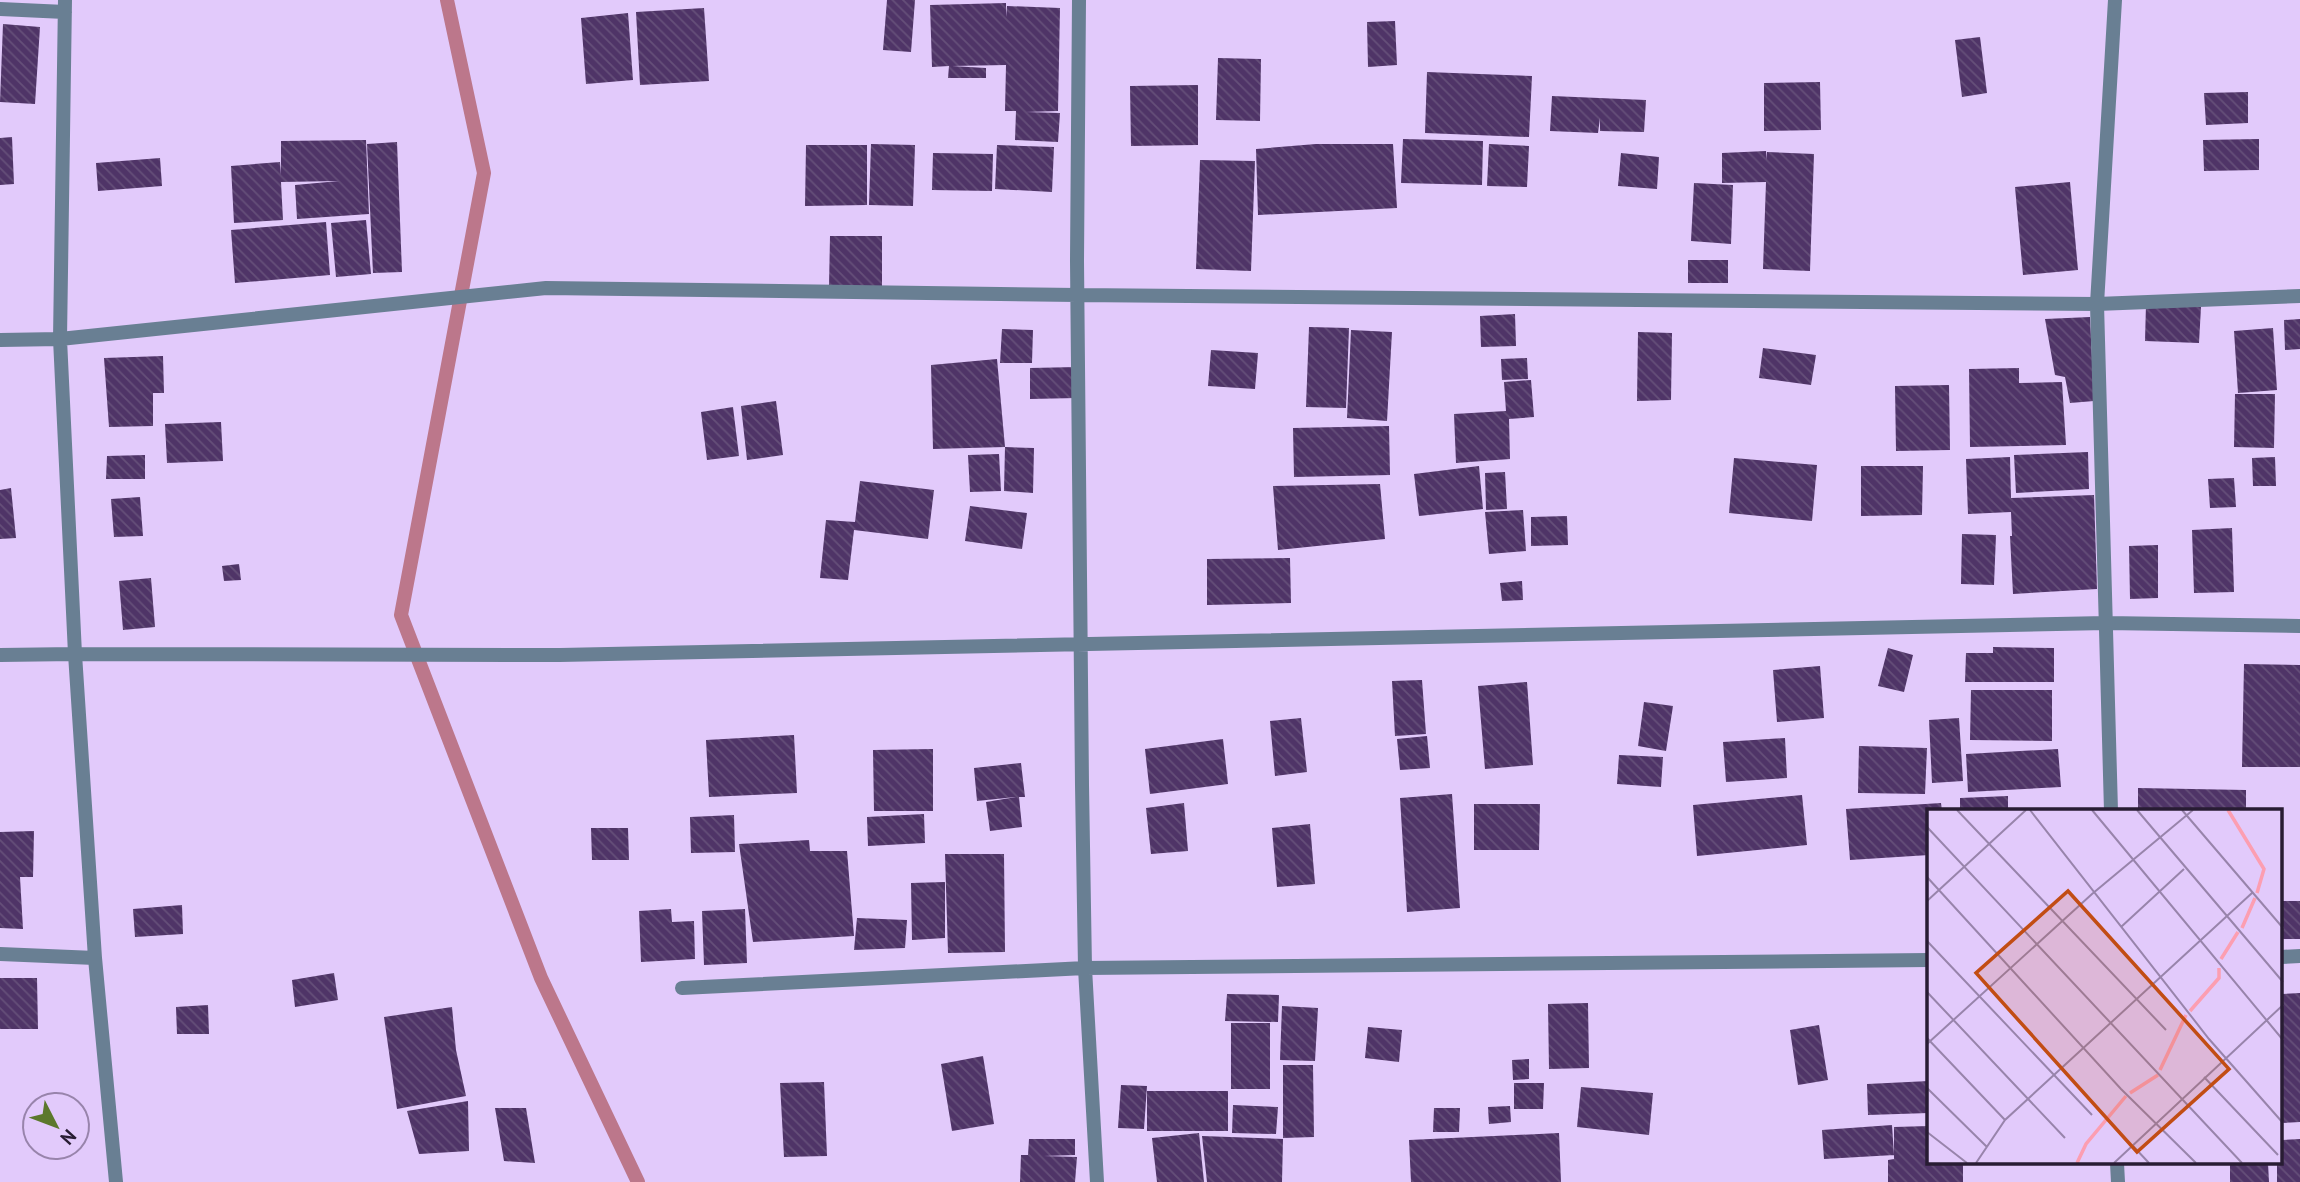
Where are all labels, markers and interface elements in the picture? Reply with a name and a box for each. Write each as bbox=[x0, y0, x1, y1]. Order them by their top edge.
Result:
inset map bbox=[1927, 809, 2282, 1164]
north arrow bbox=[21, 1091, 91, 1161]
text: N bbox=[56, 1125, 82, 1150]

